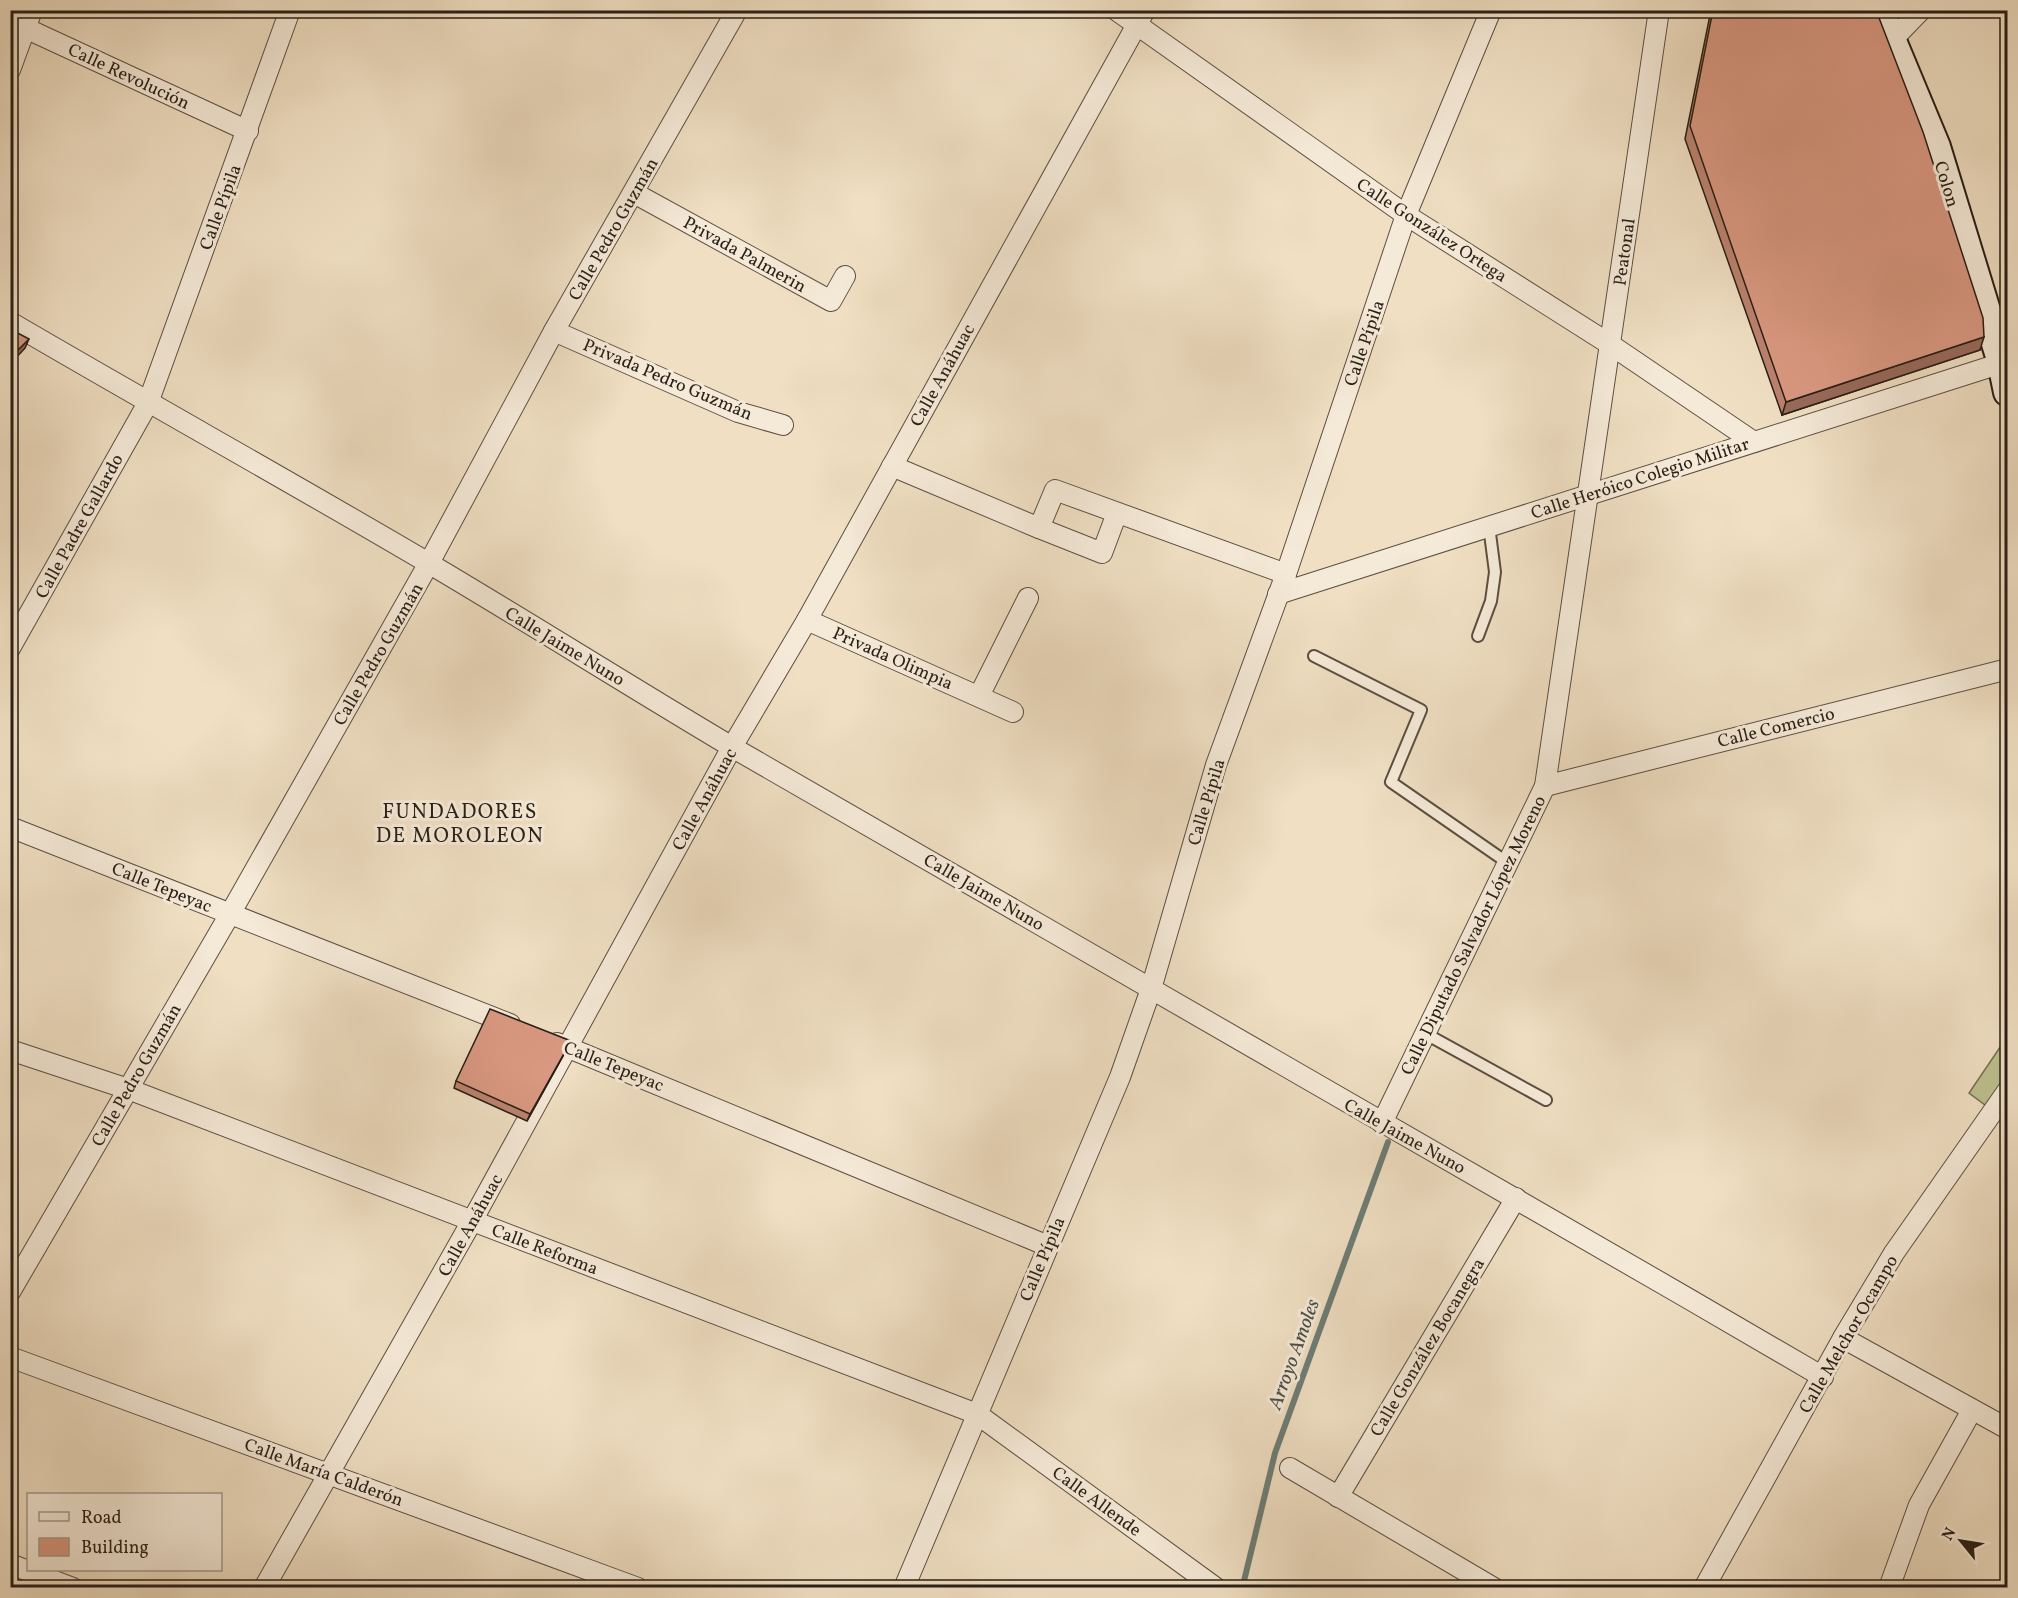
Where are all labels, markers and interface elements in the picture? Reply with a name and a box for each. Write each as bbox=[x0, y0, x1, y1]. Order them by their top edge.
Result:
street label: Calle Revolución bbox=[63, 38, 194, 117]
street label: Calle Pedro Guzmán bbox=[563, 154, 666, 306]
street label: Colon bbox=[1927, 158, 1964, 211]
street label: Calle Pípila bbox=[194, 161, 248, 254]
street label: Calle González Ortega bbox=[1351, 173, 1511, 289]
street label: Privada Palmerin bbox=[678, 211, 811, 300]
street label: Peatonal bbox=[1608, 217, 1643, 288]
street label: Calle Pípila bbox=[1339, 297, 1392, 390]
street label: Calle Anáhuac bbox=[905, 320, 982, 432]
street label: Privada Pedro Guzmán bbox=[579, 333, 756, 428]
street label: Calle Heróico Colegio Militar bbox=[1528, 432, 1753, 527]
street label: Calle Padre Gallardo bbox=[30, 450, 131, 604]
street label: Calle Pedro Guzmán bbox=[328, 579, 431, 731]
street label: Calle Jaime Nuno bbox=[500, 602, 629, 693]
street label: Privada Olimpia bbox=[828, 622, 957, 697]
street label: Calle Comercio bbox=[1715, 702, 1838, 755]
street label: Calle Anáhuac bbox=[667, 744, 744, 856]
street label: Calle Pípila bbox=[1182, 756, 1232, 849]
street label: Calle Diputado Salvador López Moreno bbox=[1396, 792, 1553, 1080]
district label: FUNDADORES DE MOROLEON bbox=[376, 798, 544, 851]
street label: Calle Jaime Nuno bbox=[918, 849, 1048, 938]
street label: Calle Tepeyac bbox=[107, 857, 215, 920]
street label: Calle Pedro Guzmán bbox=[86, 1000, 189, 1152]
street label: Calle Tepeyac bbox=[559, 1036, 667, 1099]
street label: Calle Jaime Nuno bbox=[1339, 1093, 1470, 1181]
street label: Calle Anáhuac bbox=[433, 1170, 510, 1282]
street label: Calle Pípila bbox=[1014, 1213, 1072, 1306]
street label: Calle Reforma bbox=[488, 1219, 601, 1282]
street label: Calle Melchor Ocampo bbox=[1794, 1251, 1905, 1418]
street label: Calle González Bocanegra bbox=[1365, 1254, 1492, 1442]
water label: Arroyo Amoles bbox=[1262, 1295, 1328, 1415]
street label: Calle María Calderón bbox=[241, 1433, 407, 1514]
street label: Calle Allende bbox=[1046, 1461, 1146, 1543]
legend bbox=[27, 1493, 222, 1571]
text: Road bbox=[81, 1506, 122, 1531]
north arrow bbox=[1931, 1511, 1991, 1571]
text: N bbox=[1937, 1524, 1962, 1545]
text: Building bbox=[81, 1536, 149, 1561]

